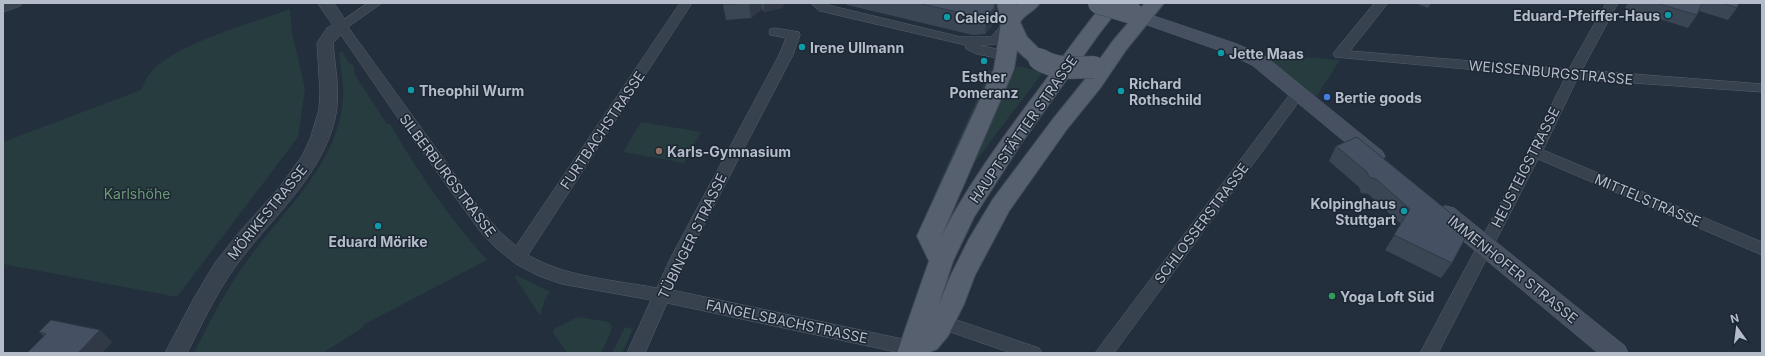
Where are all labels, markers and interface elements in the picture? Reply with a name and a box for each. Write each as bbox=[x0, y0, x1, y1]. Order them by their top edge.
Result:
place label: Eduard-Pfeiffer-Haus bbox=[1513, 7, 1660, 24]
place label: Caleido bbox=[955, 9, 1007, 26]
marker: Eduard-Pfeiffer-Haus bbox=[1663, 10, 1673, 20]
marker: Caleido bbox=[942, 12, 952, 22]
place label: Irene Ullmann bbox=[810, 39, 904, 56]
marker: Irene Ullmann bbox=[797, 42, 807, 52]
place label: Jette Maas bbox=[1229, 45, 1304, 62]
marker: Jette Maas bbox=[1216, 48, 1226, 58]
street label: HAUPTSTÄTTER STRASSE bbox=[966, 52, 1080, 206]
marker: Esther Pomeranz bbox=[979, 56, 989, 66]
street label: WEISSENBURGSTRASSE bbox=[1468, 56, 1634, 88]
street label: FURTBACHSTRASSE bbox=[556, 68, 648, 192]
place label: Esther Pomeranz bbox=[949, 68, 1019, 101]
place label: Richard Rothschild bbox=[1129, 75, 1202, 108]
place label: Theophil Wurm bbox=[419, 82, 524, 99]
marker: Theophil Wurm bbox=[406, 85, 416, 95]
marker: Richard Rothschild bbox=[1116, 86, 1126, 96]
place label: Bertie goods bbox=[1335, 89, 1422, 106]
marker: Bertie goods bbox=[1322, 92, 1332, 102]
street label: HEUSTEIGSTRASSE bbox=[1487, 104, 1563, 230]
street label: SILBERBURGSTRASSE bbox=[396, 110, 500, 240]
place label: Karls-Gymnasium bbox=[667, 143, 791, 160]
marker: Karls-Gymnasium bbox=[654, 146, 664, 156]
street label: SCHLOSSERSTRASSE bbox=[1150, 159, 1252, 287]
street label: MÖRIKESTRASSE bbox=[224, 161, 310, 263]
street label: TÜBINGER STRASSE bbox=[654, 170, 730, 302]
street label: MITTELSTRASSE bbox=[1592, 170, 1704, 230]
park label: Karlshöhe bbox=[104, 185, 170, 202]
place label: Kolpinghaus Stuttgart bbox=[1311, 195, 1396, 228]
marker: Kolpinghaus Stuttgart bbox=[1399, 206, 1409, 216]
street label: IMMENHOFER STRASSE bbox=[1445, 211, 1581, 327]
marker: Eduard Mörike bbox=[373, 221, 383, 231]
place label: Eduard Mörike bbox=[328, 233, 428, 250]
place label: Yoga Loft Süd bbox=[1340, 288, 1434, 305]
marker: Yoga Loft Süd bbox=[1327, 291, 1337, 301]
street label: FANGELSBACHSTRASSE bbox=[705, 296, 869, 346]
north arrow bbox=[1717, 308, 1757, 348]
text: N bbox=[1729, 310, 1740, 326]

